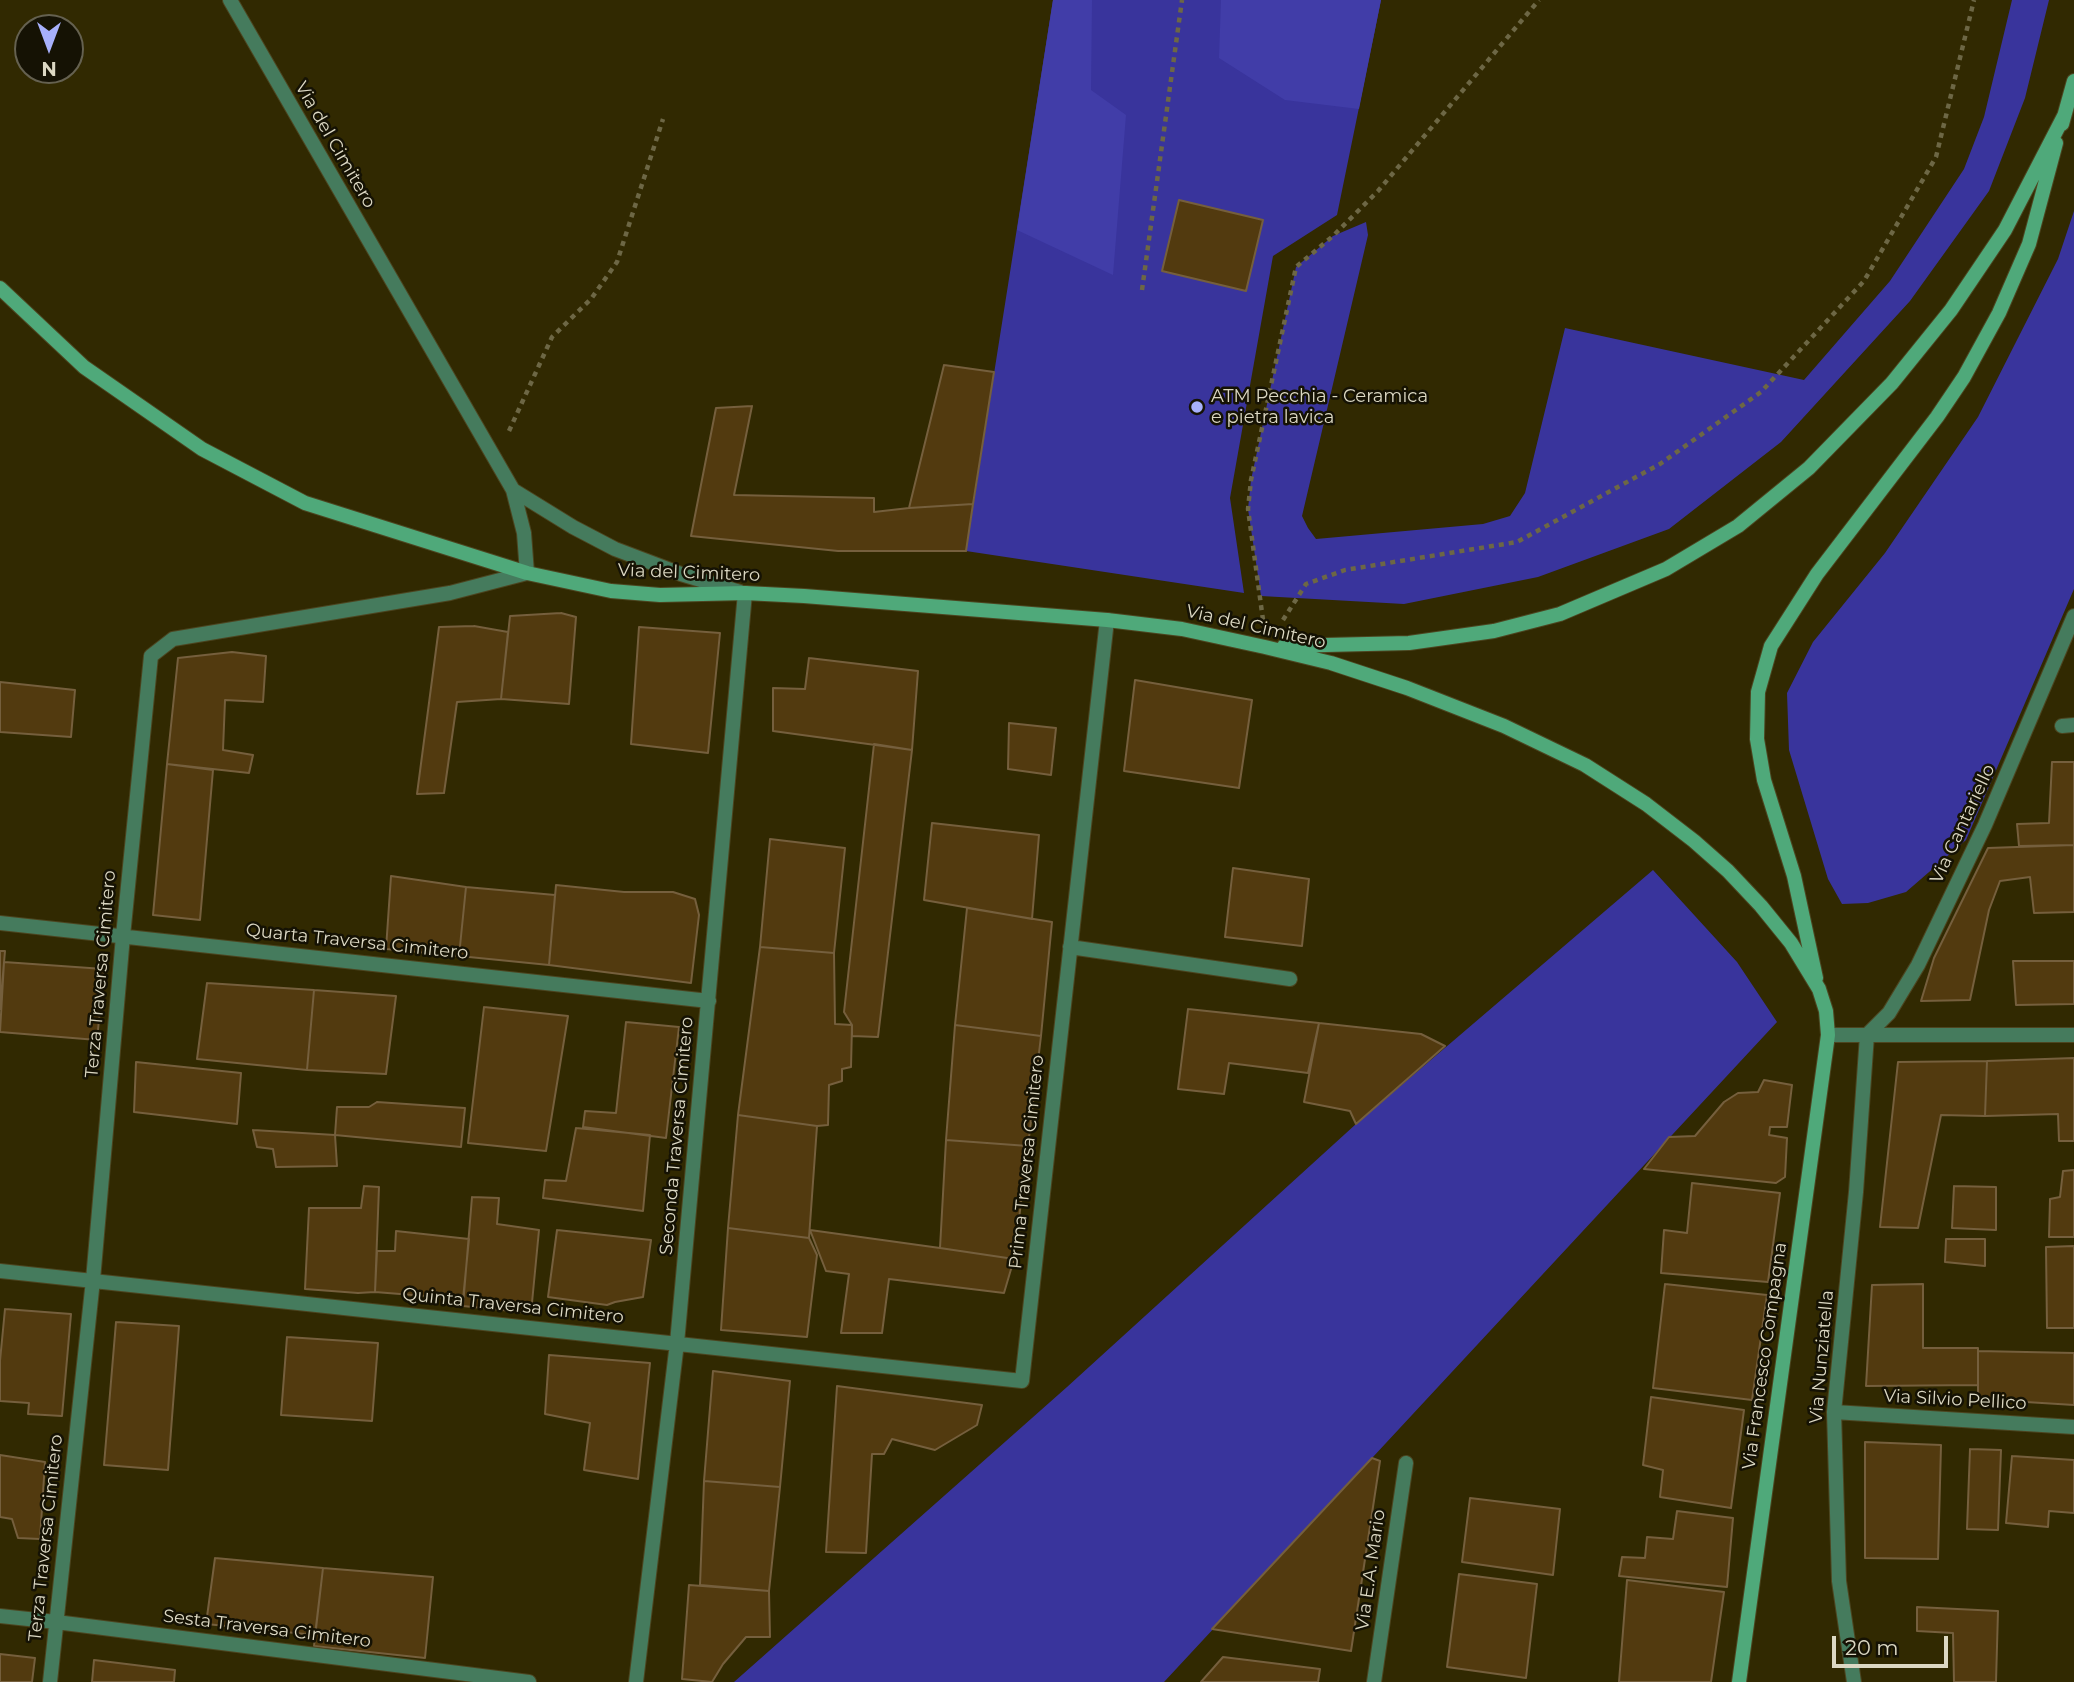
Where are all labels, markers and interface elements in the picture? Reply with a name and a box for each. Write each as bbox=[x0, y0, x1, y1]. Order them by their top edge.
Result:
north arrow bbox=[14, 14, 84, 84]
text: N bbox=[41, 57, 57, 80]
street label: Via del Cimitero bbox=[290, 78, 380, 212]
place label: ATM Pecchia - Ceramica e pietra lavica bbox=[1211, 386, 1428, 428]
marker: ATM Pecchia - Ceramica e pietra lavica bbox=[1189, 399, 1205, 415]
street label: Via del Cimitero bbox=[617, 560, 761, 586]
street label: Via del Cimitero bbox=[1184, 600, 1328, 654]
street label: Via Cantariello bbox=[1926, 761, 2000, 887]
street label: Terza Traversa Cimitero bbox=[81, 869, 121, 1079]
street label: Quarta Traversa Cimitero bbox=[245, 920, 469, 964]
street label: Seconda Traversa Cimitero bbox=[656, 1016, 698, 1256]
street label: Prima Traversa Cimitero bbox=[1005, 1054, 1049, 1270]
street label: Via Francesco Compagna bbox=[1738, 1241, 1792, 1471]
street label: Quinta Traversa Cimitero bbox=[401, 1284, 625, 1328]
street label: Via Nunziatella bbox=[1805, 1289, 1839, 1425]
street label: Via Silvio Pellico bbox=[1883, 1385, 2027, 1415]
street label: Terza Traversa Cimitero bbox=[24, 1433, 68, 1643]
street label: Via E.A. Mario bbox=[1352, 1508, 1390, 1632]
street label: Sesta Traversa Cimitero bbox=[162, 1606, 372, 1652]
scale bar bbox=[1836, 1622, 1952, 1666]
text: 20 m bbox=[1845, 1635, 1899, 1660]

